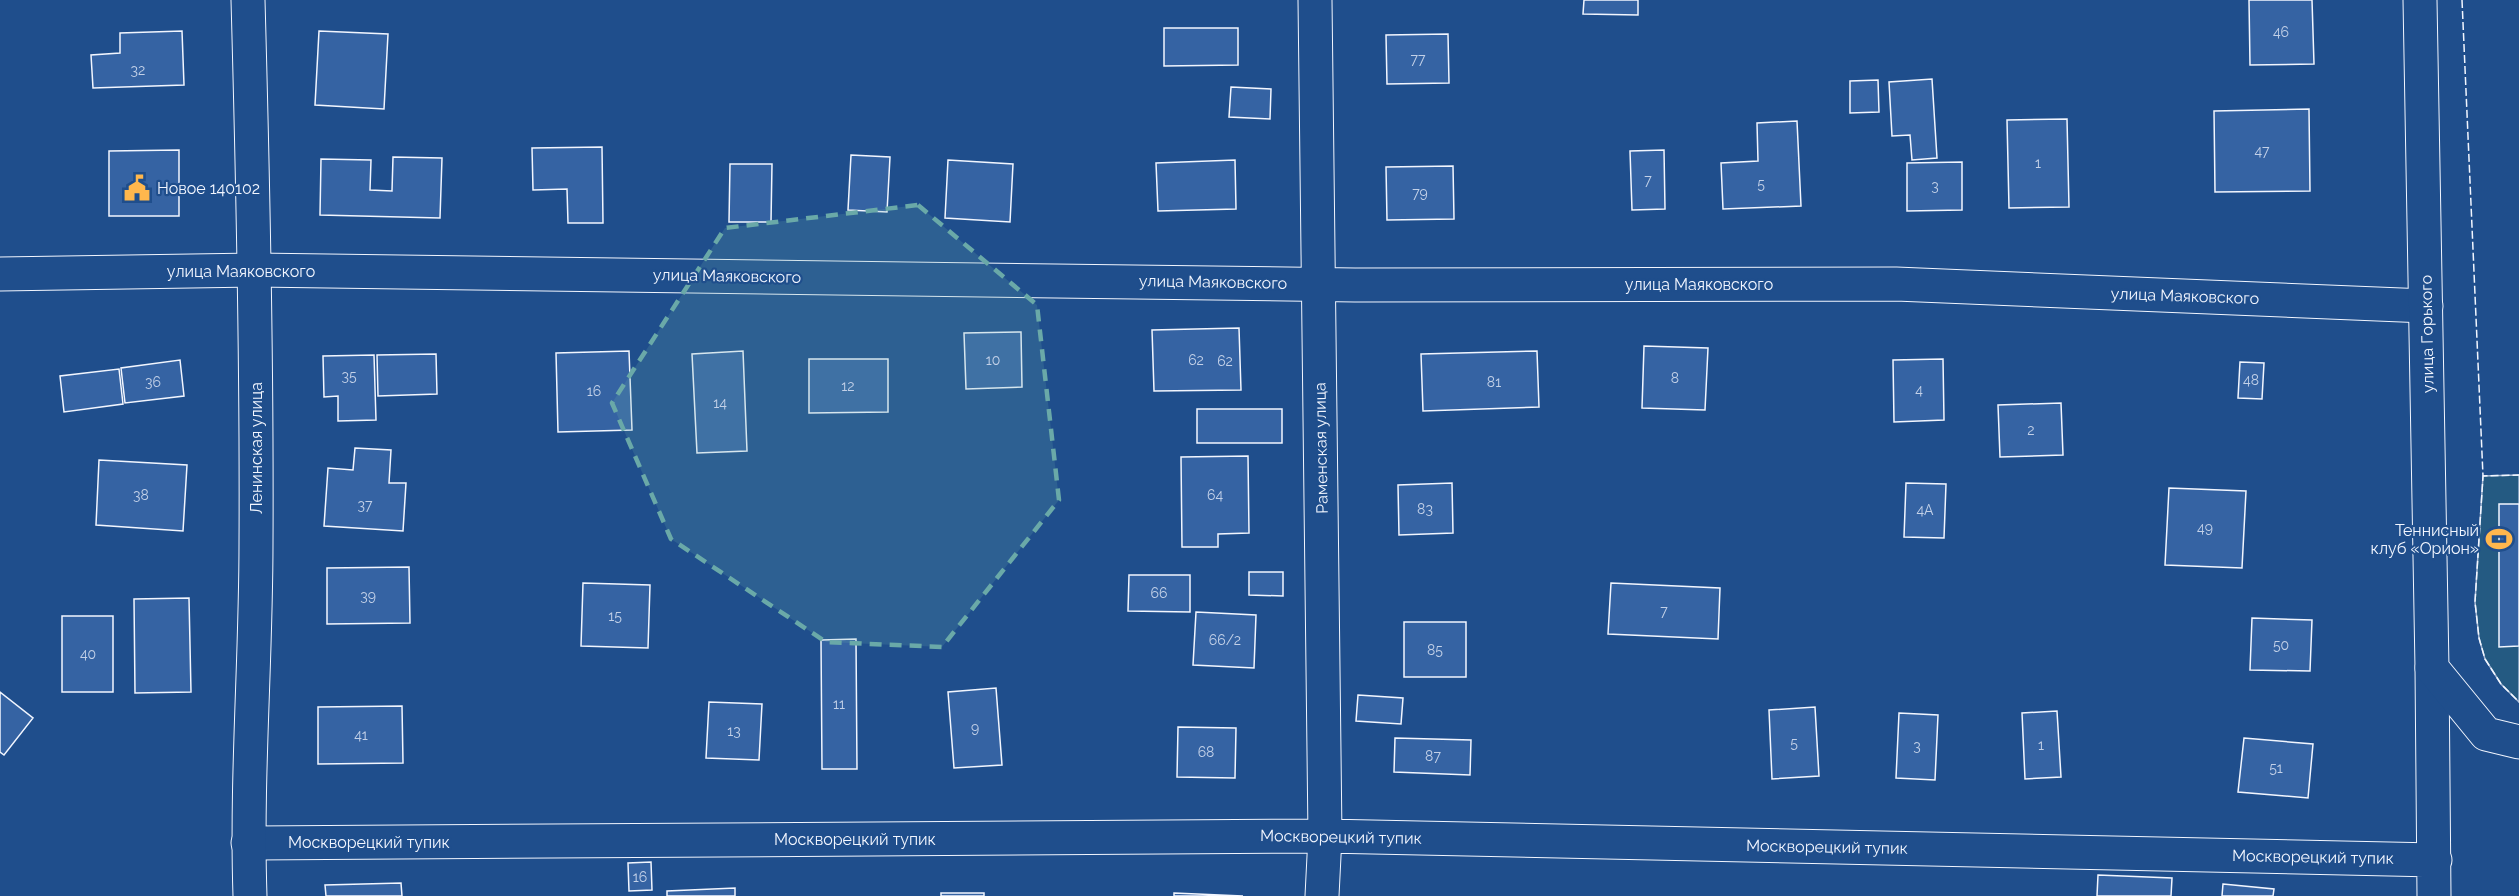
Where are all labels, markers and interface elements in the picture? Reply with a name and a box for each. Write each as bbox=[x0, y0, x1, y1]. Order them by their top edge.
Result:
house number: 46 bbox=[2273, 24, 2289, 40]
house number: 77 bbox=[1411, 51, 1426, 67]
house number: 32 bbox=[131, 62, 145, 78]
house number: 47 bbox=[2254, 143, 2270, 159]
house number: 1 bbox=[2035, 155, 2041, 171]
house number: 7 bbox=[1644, 172, 1652, 188]
public building icon: Новое 140102 bbox=[122, 173, 152, 203]
house number: 5 bbox=[1757, 176, 1765, 192]
house number: 3 bbox=[1931, 178, 1939, 194]
place label: Новое 140102 bbox=[157, 179, 260, 198]
house number: 79 bbox=[1412, 185, 1428, 201]
street label: улица Маяковского bbox=[167, 262, 315, 281]
street label: улица Маяковского bbox=[653, 265, 801, 287]
street label: улица Маяковского bbox=[1139, 271, 1287, 293]
street label: улица Маяковского bbox=[1625, 275, 1773, 294]
street label: улица Горького bbox=[2416, 275, 2438, 393]
street label: улица Маяковского bbox=[2110, 284, 2260, 308]
house number: 10 bbox=[986, 352, 1000, 368]
house number: 62 bbox=[1188, 352, 1204, 368]
house number: 62 bbox=[1217, 353, 1233, 369]
house number: 35 bbox=[341, 368, 357, 384]
house number: 8 bbox=[1671, 370, 1679, 386]
house number: 48 bbox=[2243, 372, 2259, 388]
house number: 36 bbox=[145, 374, 161, 390]
house number: 81 bbox=[1487, 374, 1501, 390]
house number: 12 bbox=[841, 378, 855, 394]
street label: Ленинская улица bbox=[247, 382, 266, 514]
street label: Раменская улица bbox=[1310, 382, 1332, 514]
house number: 4 bbox=[1915, 382, 1923, 398]
house number: 16 bbox=[587, 383, 601, 399]
house number: 14 bbox=[713, 395, 727, 411]
house number: 2 bbox=[2027, 422, 2035, 438]
house number: 38 bbox=[133, 487, 149, 503]
house number: 64 bbox=[1207, 487, 1223, 503]
house number: 37 bbox=[358, 497, 373, 513]
house number: 83 bbox=[1417, 501, 1433, 517]
house number: 4А bbox=[1916, 502, 1934, 518]
house number: 49 bbox=[2197, 520, 2213, 536]
place label: Теннисный клуб «Орион» bbox=[2371, 521, 2479, 558]
sports icon: Теннисный клуб «Орион» bbox=[2484, 524, 2514, 554]
house number: 66 bbox=[1151, 585, 1167, 601]
house number: 39 bbox=[360, 588, 376, 604]
house number: 7 bbox=[1660, 603, 1668, 619]
house number: 15 bbox=[608, 608, 622, 624]
house number: 66/2 bbox=[1209, 632, 1241, 648]
house number: 50 bbox=[2273, 637, 2289, 653]
house number: 85 bbox=[1427, 642, 1443, 658]
house number: 40 bbox=[80, 646, 96, 662]
house number: 11 bbox=[833, 696, 845, 712]
house number: 9 bbox=[971, 720, 979, 736]
house number: 13 bbox=[727, 723, 741, 739]
house number: 41 bbox=[354, 727, 368, 743]
house number: 5 bbox=[1790, 735, 1798, 751]
house number: 1 bbox=[2038, 737, 2044, 753]
house number: 3 bbox=[1913, 738, 1921, 754]
house number: 68 bbox=[1198, 744, 1214, 760]
house number: 87 bbox=[1425, 748, 1441, 764]
house number: 51 bbox=[2269, 760, 2283, 776]
street label: Москворецкий тупик bbox=[1260, 826, 1422, 848]
street label: Москворецкий тупик bbox=[774, 830, 936, 849]
street label: Москворецкий тупик bbox=[288, 833, 450, 852]
street label: Москворецкий тупик bbox=[1746, 836, 1908, 858]
street label: Москворецкий тупик bbox=[2232, 846, 2394, 868]
house number: 16 bbox=[633, 869, 647, 885]

